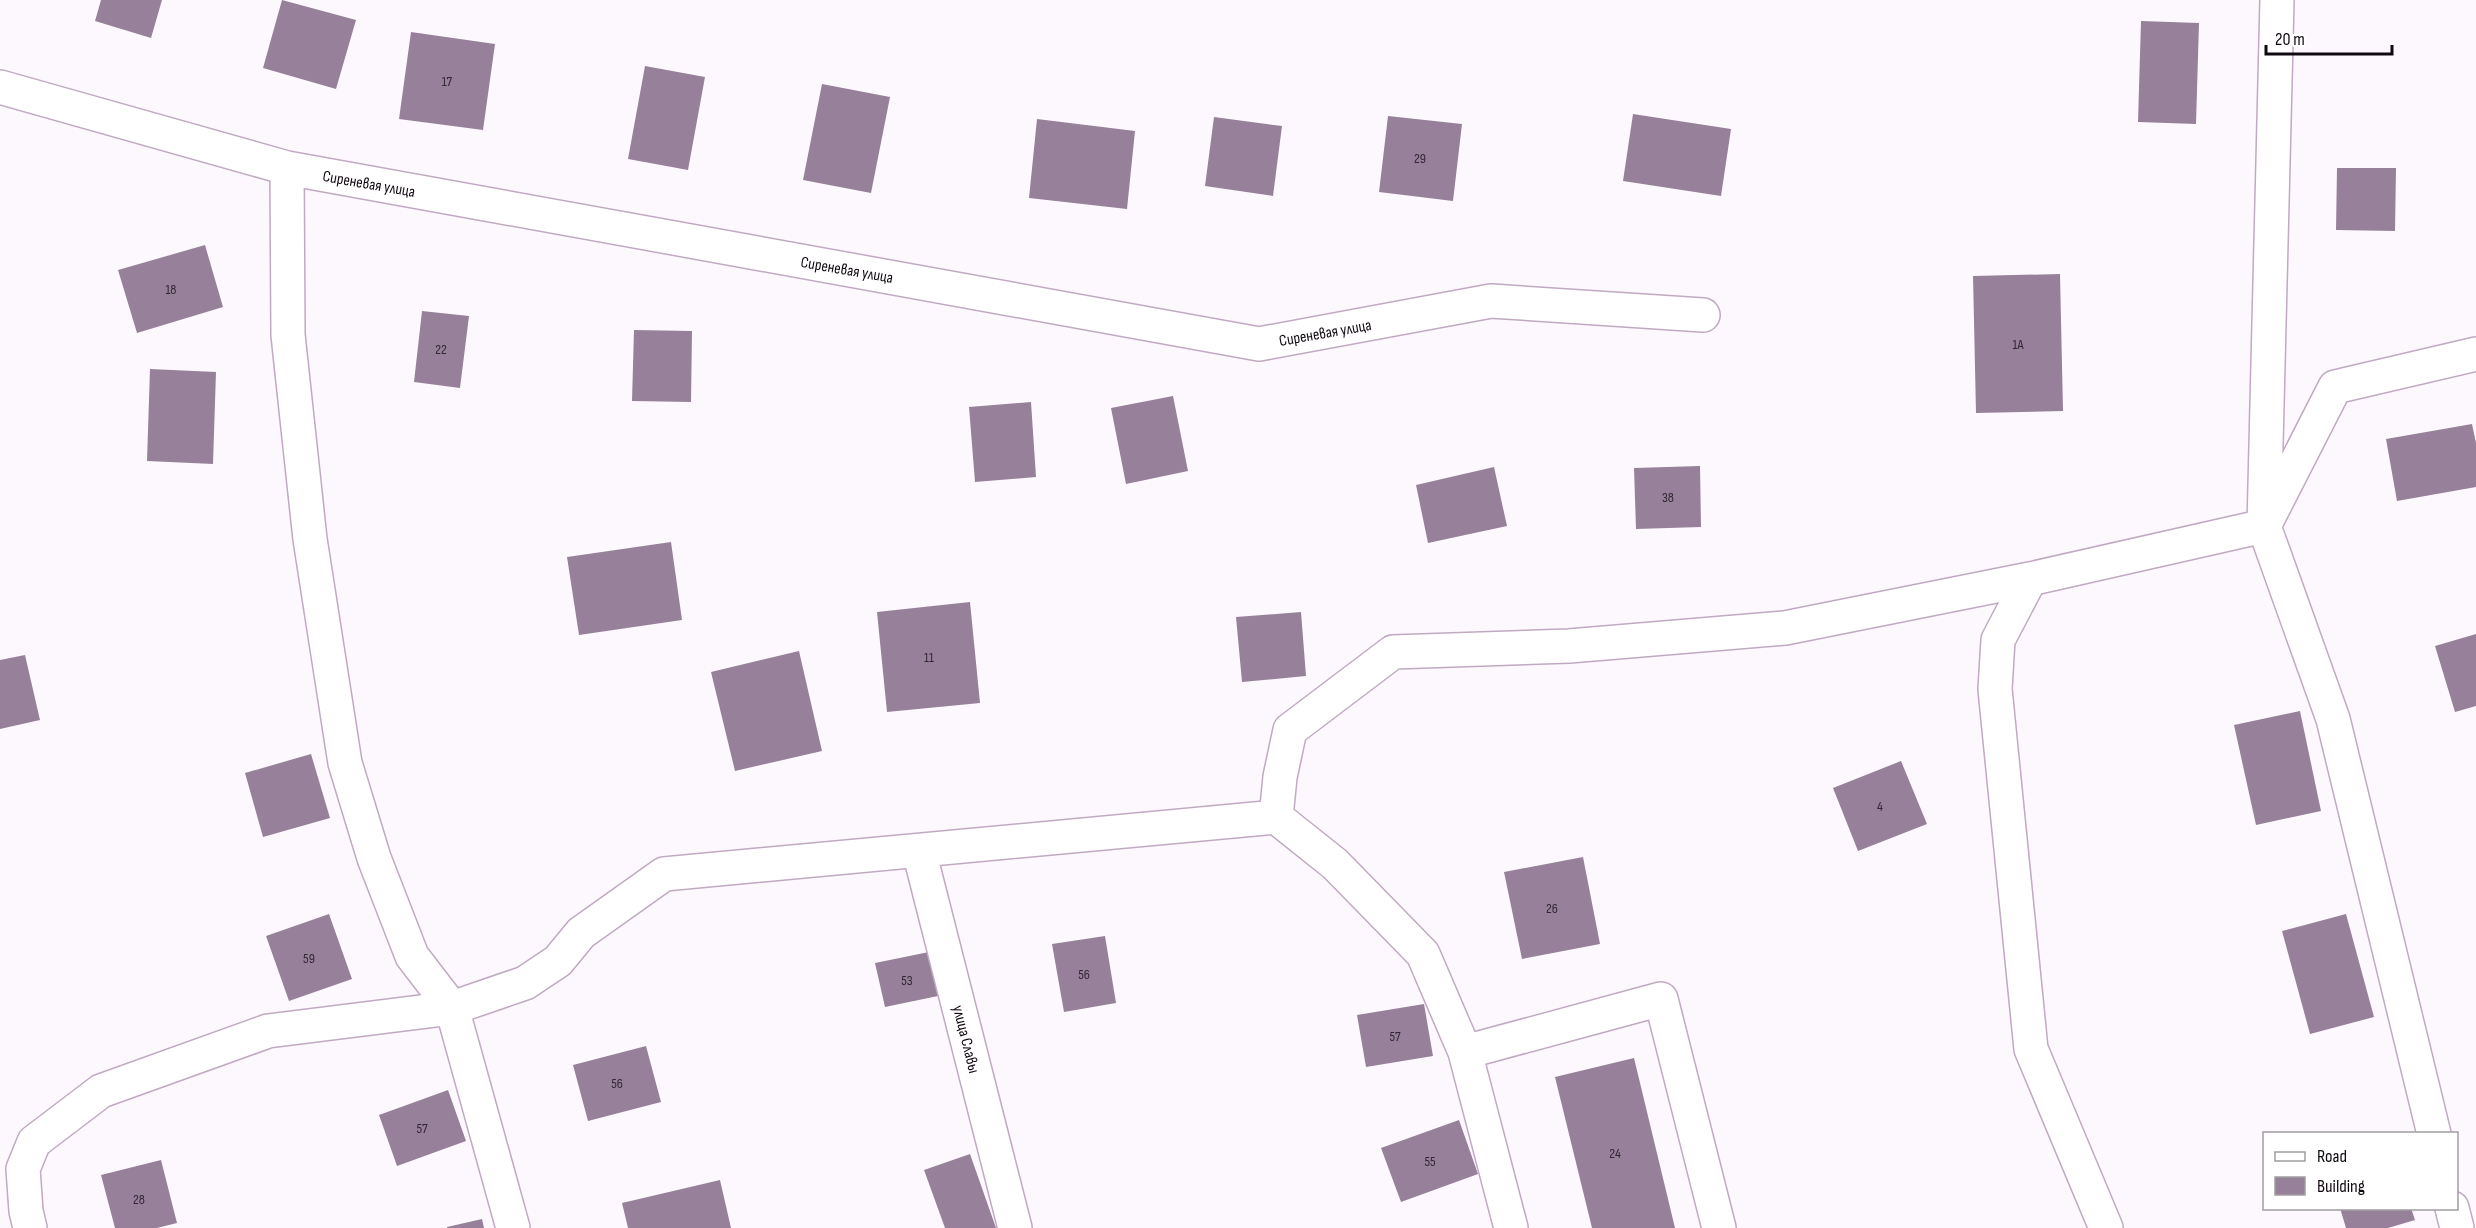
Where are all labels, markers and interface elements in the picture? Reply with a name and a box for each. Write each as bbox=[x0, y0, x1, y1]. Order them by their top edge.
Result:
scale bar bbox=[2266, 18, 2392, 56]
text: 20 m bbox=[2275, 29, 2305, 50]
house number: 17 bbox=[442, 73, 453, 90]
house number: 29 bbox=[1414, 150, 1426, 167]
street label: Сиреневая улица bbox=[321, 167, 416, 202]
street label: Сиреневая улица bbox=[799, 253, 894, 288]
house number: 18 bbox=[165, 281, 177, 298]
street label: Сиреневая улица bbox=[1278, 316, 1373, 351]
house number: 1А bbox=[2012, 336, 2025, 353]
house number: 22 bbox=[435, 341, 447, 358]
house number: 38 bbox=[1662, 489, 1674, 506]
house number: 11 bbox=[924, 649, 934, 666]
house number: 4 bbox=[1877, 798, 1883, 815]
house number: 26 bbox=[1546, 900, 1558, 917]
house number: 59 bbox=[303, 950, 315, 967]
house number: 56 bbox=[1078, 966, 1090, 983]
house number: 53 bbox=[901, 972, 913, 989]
street label: улица Славы bbox=[948, 1003, 983, 1075]
house number: 57 bbox=[1389, 1028, 1401, 1045]
house number: 56 bbox=[611, 1075, 623, 1092]
house number: 57 bbox=[416, 1120, 428, 1137]
legend bbox=[2263, 1132, 2458, 1210]
house number: 24 bbox=[1609, 1145, 1621, 1162]
text: Road bbox=[2317, 1146, 2347, 1167]
house number: 55 bbox=[1424, 1153, 1436, 1170]
text: Building bbox=[2317, 1176, 2365, 1197]
house number: 28 bbox=[133, 1191, 145, 1208]

